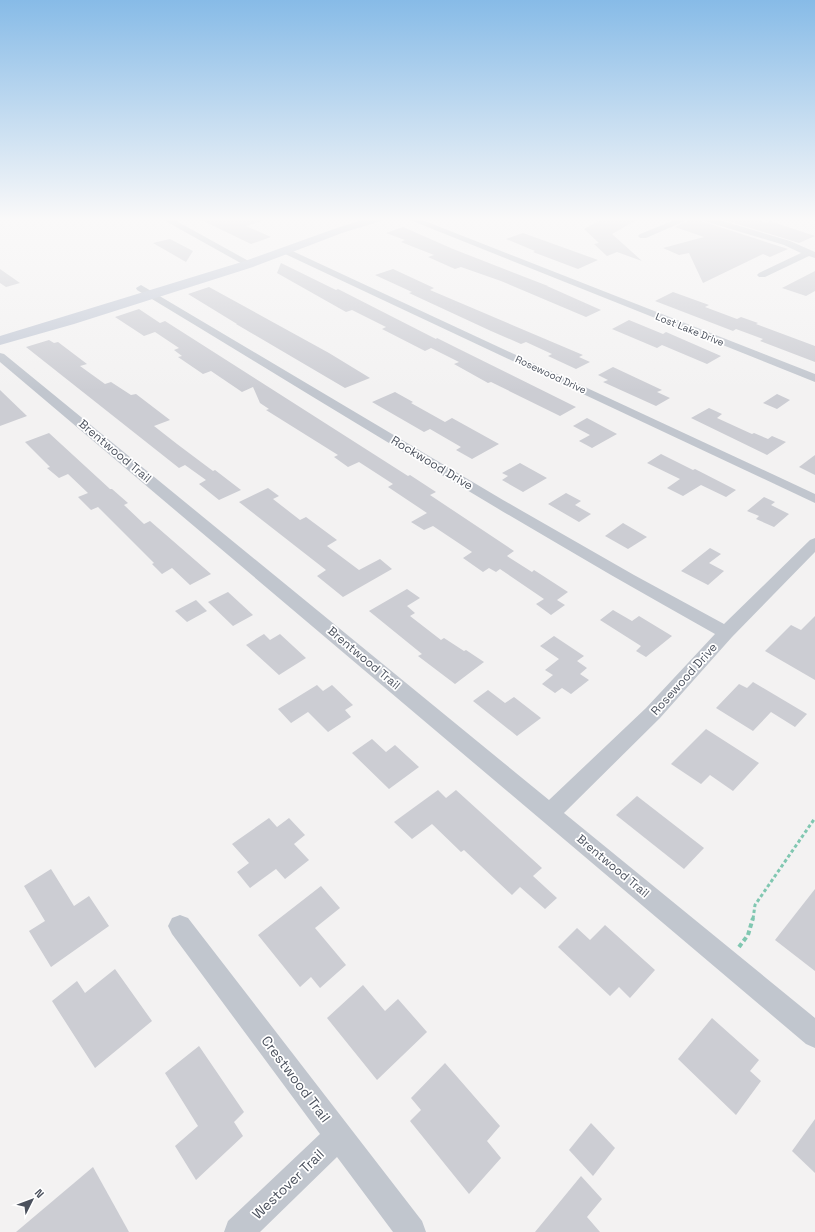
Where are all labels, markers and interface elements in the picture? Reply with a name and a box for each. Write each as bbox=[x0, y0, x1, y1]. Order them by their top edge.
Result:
street label: Lost Lake Drive bbox=[654, 310, 726, 349]
street label: Rosewood Drive bbox=[513, 352, 588, 397]
street label: Brentwood Trail bbox=[75, 416, 155, 486]
street label: Rockwood Drive bbox=[388, 432, 476, 494]
street label: Brentwood Trail bbox=[324, 623, 404, 693]
street label: Rosewood Drive bbox=[647, 639, 721, 719]
street label: Brentwood Trail bbox=[573, 831, 653, 901]
street label: Crestwood Trail bbox=[258, 1032, 334, 1126]
street label: Westover Trail bbox=[248, 1145, 328, 1223]
north arrow bbox=[12, 1180, 52, 1220]
text: N bbox=[32, 1186, 47, 1201]

